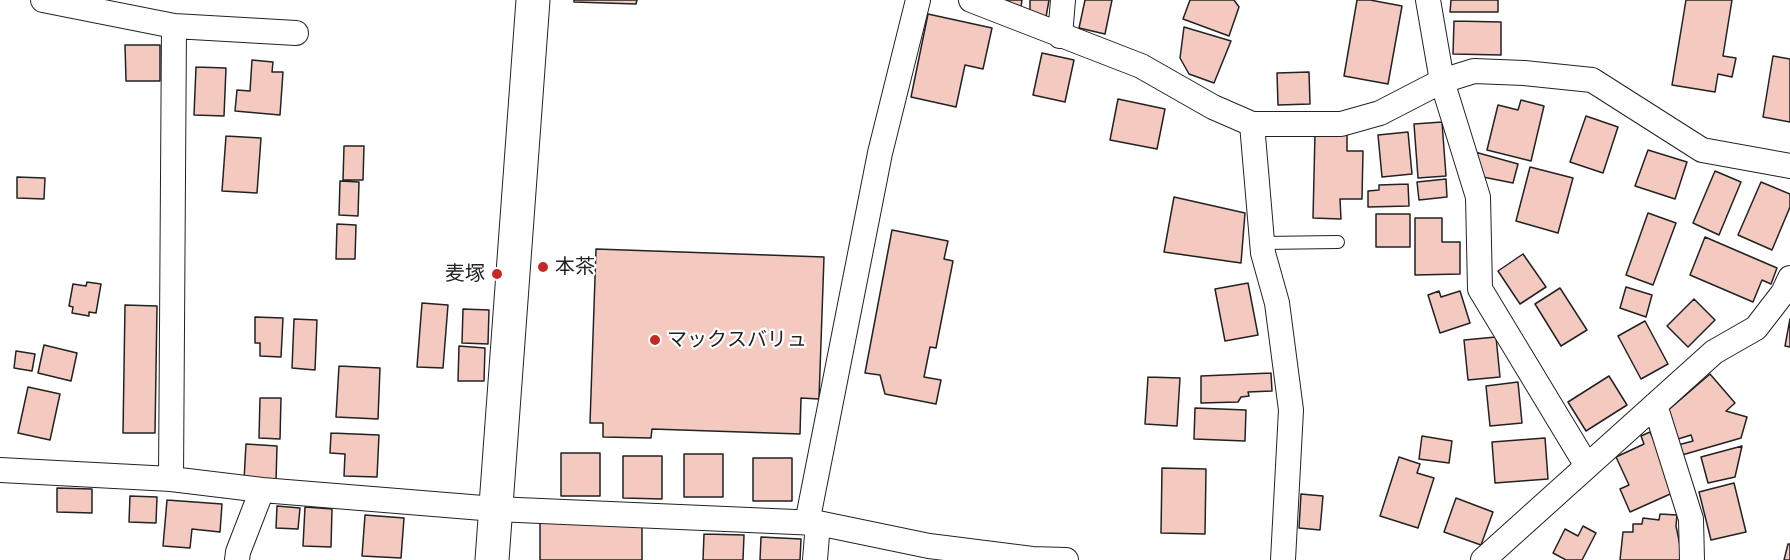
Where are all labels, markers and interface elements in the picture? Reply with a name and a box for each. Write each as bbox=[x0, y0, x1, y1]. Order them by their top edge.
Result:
place label: 本茶 bbox=[555, 255, 595, 279]
marker: 本茶 bbox=[536, 260, 550, 274]
place label: 麦塚 bbox=[445, 262, 485, 286]
marker: 麦塚 bbox=[490, 267, 504, 281]
place label: マックスバリュ bbox=[667, 328, 807, 352]
marker: マックスバリュ bbox=[648, 333, 662, 347]

